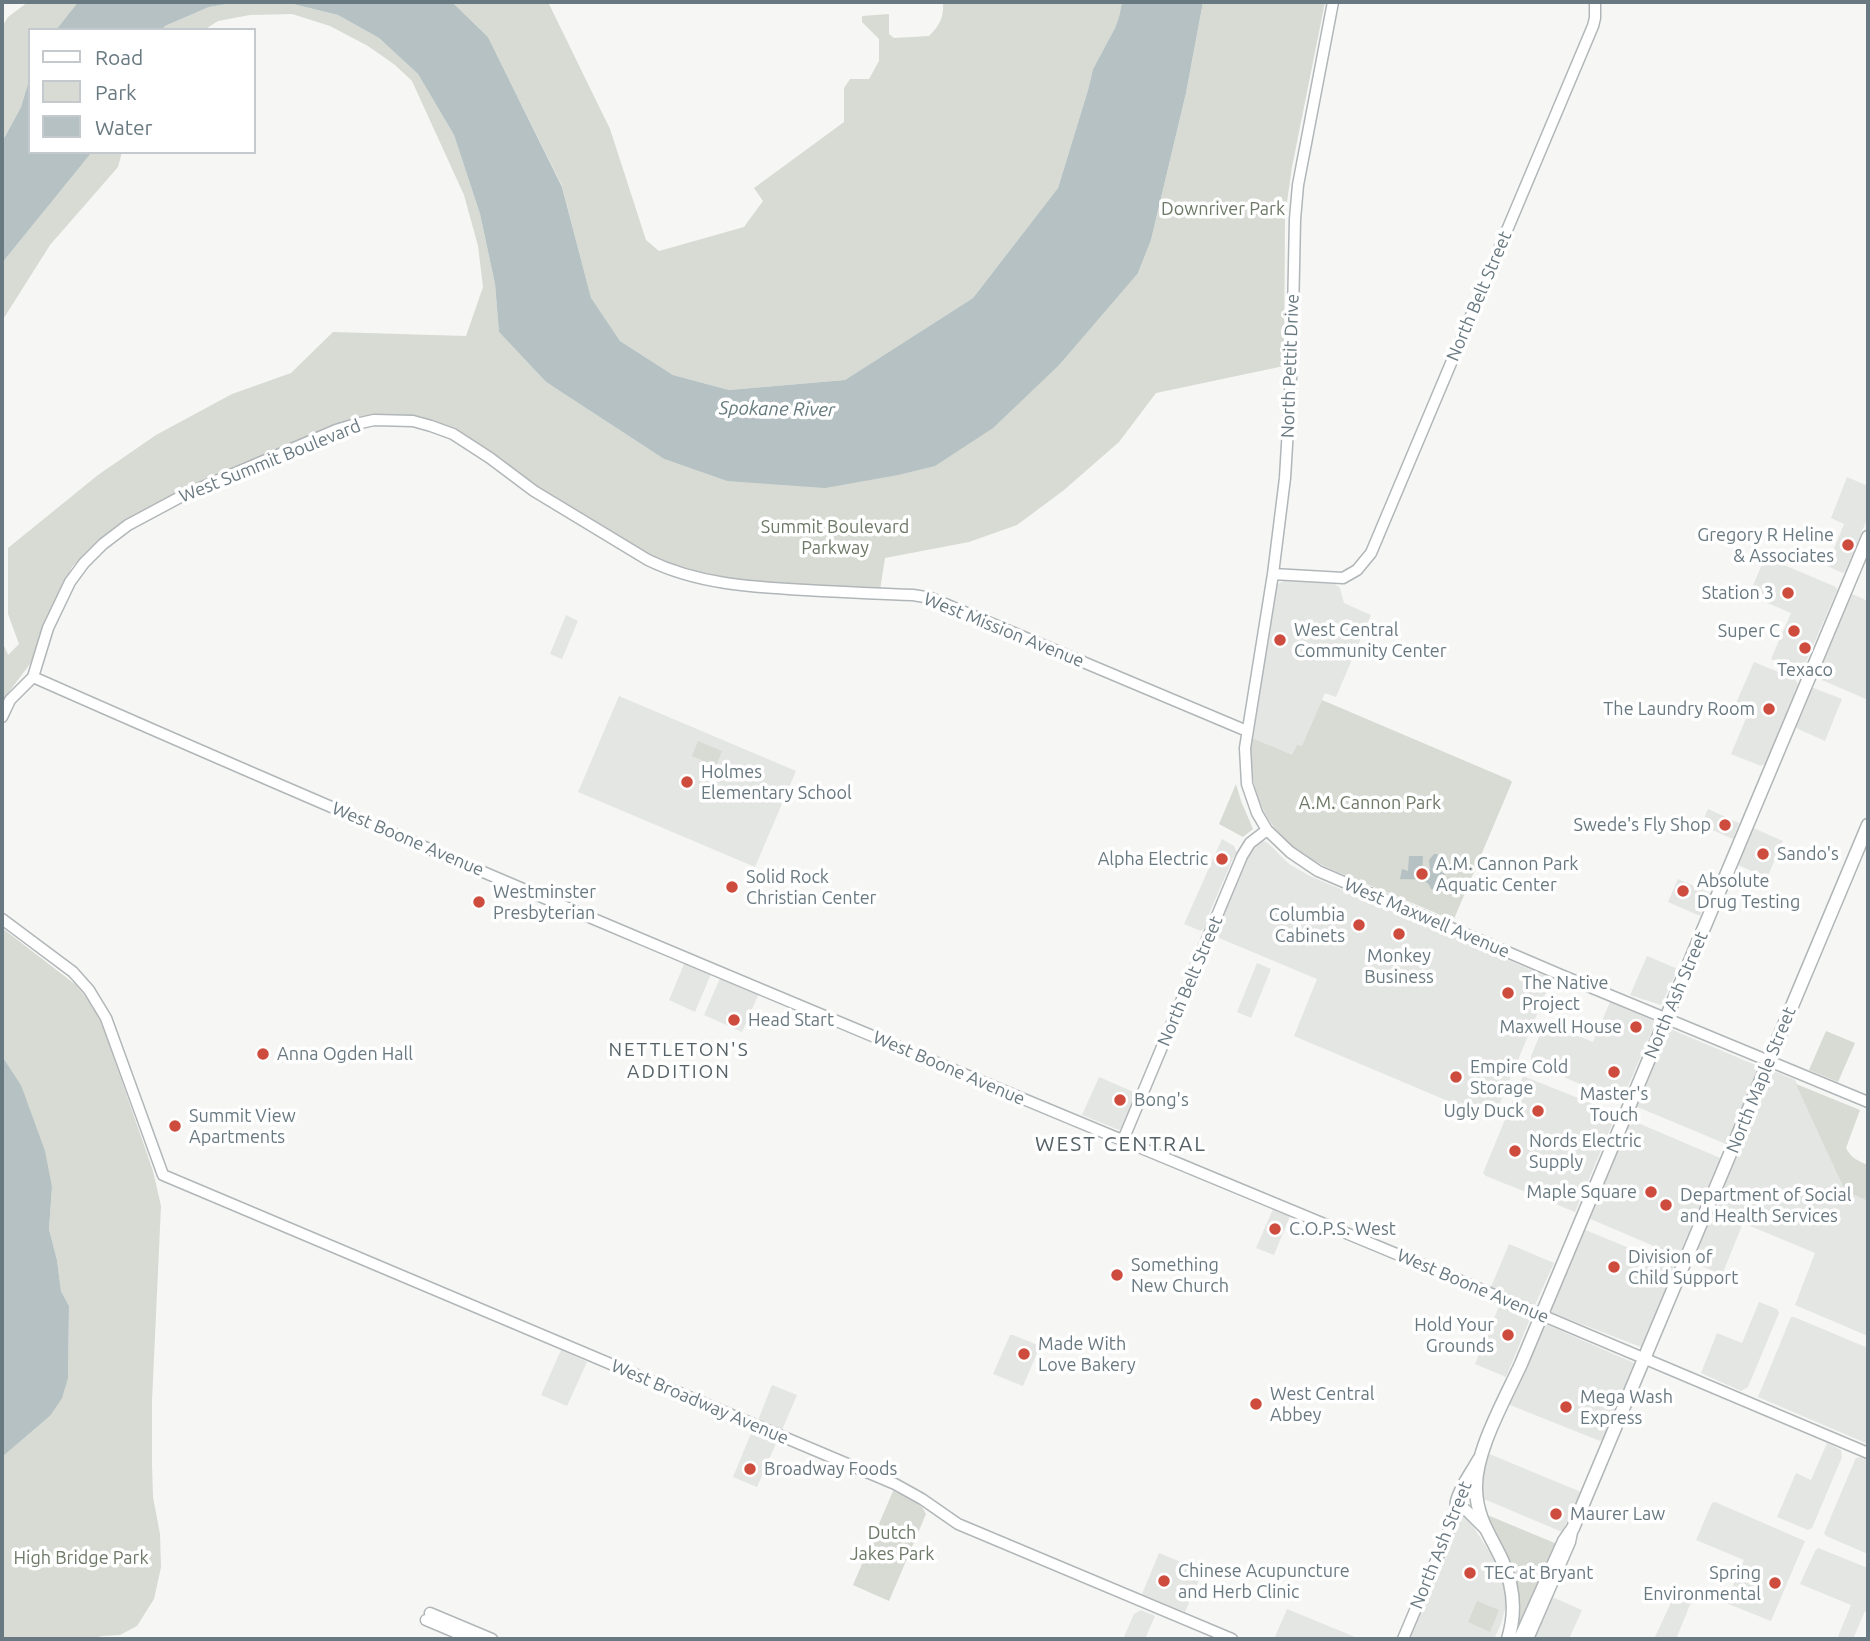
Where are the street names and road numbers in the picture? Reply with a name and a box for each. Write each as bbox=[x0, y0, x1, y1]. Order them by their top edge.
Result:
street label: North Belt Street bbox=[1442, 228, 1516, 364]
street label: North Pettit Drive bbox=[1277, 294, 1303, 438]
street label: West Summit Boulevard bbox=[176, 415, 364, 507]
street label: West Mission Avenue bbox=[921, 588, 1087, 672]
street label: West Boone Avenue bbox=[329, 797, 487, 881]
street label: West Maxwell Avenue bbox=[1341, 873, 1513, 963]
street label: North Belt Street bbox=[1153, 913, 1227, 1049]
street label: North Ash Street bbox=[1639, 928, 1713, 1062]
street label: North Maple Street bbox=[1722, 1004, 1800, 1156]
street label: West Boone Avenue bbox=[870, 1026, 1028, 1110]
street label: West Boone Avenue bbox=[1394, 1244, 1552, 1328]
street label: West Broadway Avenue bbox=[608, 1355, 792, 1449]
street label: North Ash Street bbox=[1405, 1478, 1477, 1612]

